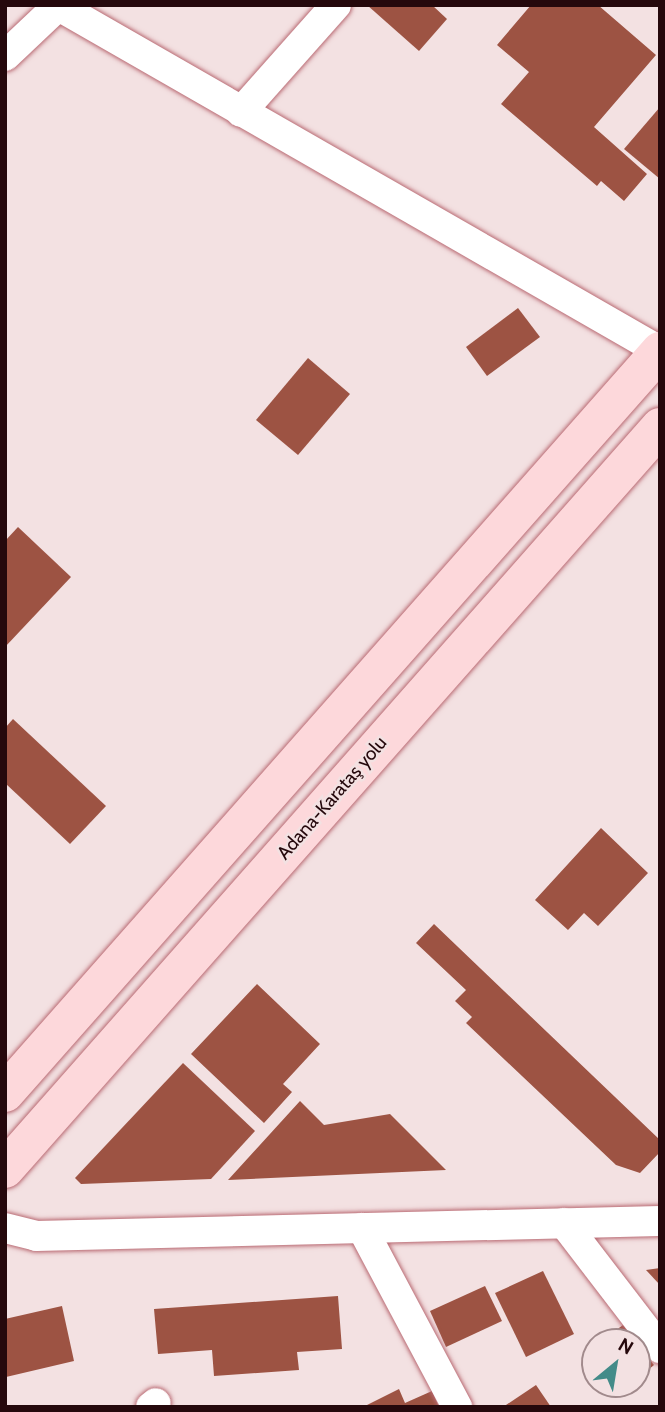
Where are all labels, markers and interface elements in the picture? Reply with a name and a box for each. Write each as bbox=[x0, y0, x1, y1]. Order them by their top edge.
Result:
street label: Adana-Karataş yolu bbox=[272, 732, 392, 864]
north arrow bbox=[581, 1328, 651, 1398]
text: N bbox=[614, 1333, 637, 1359]

